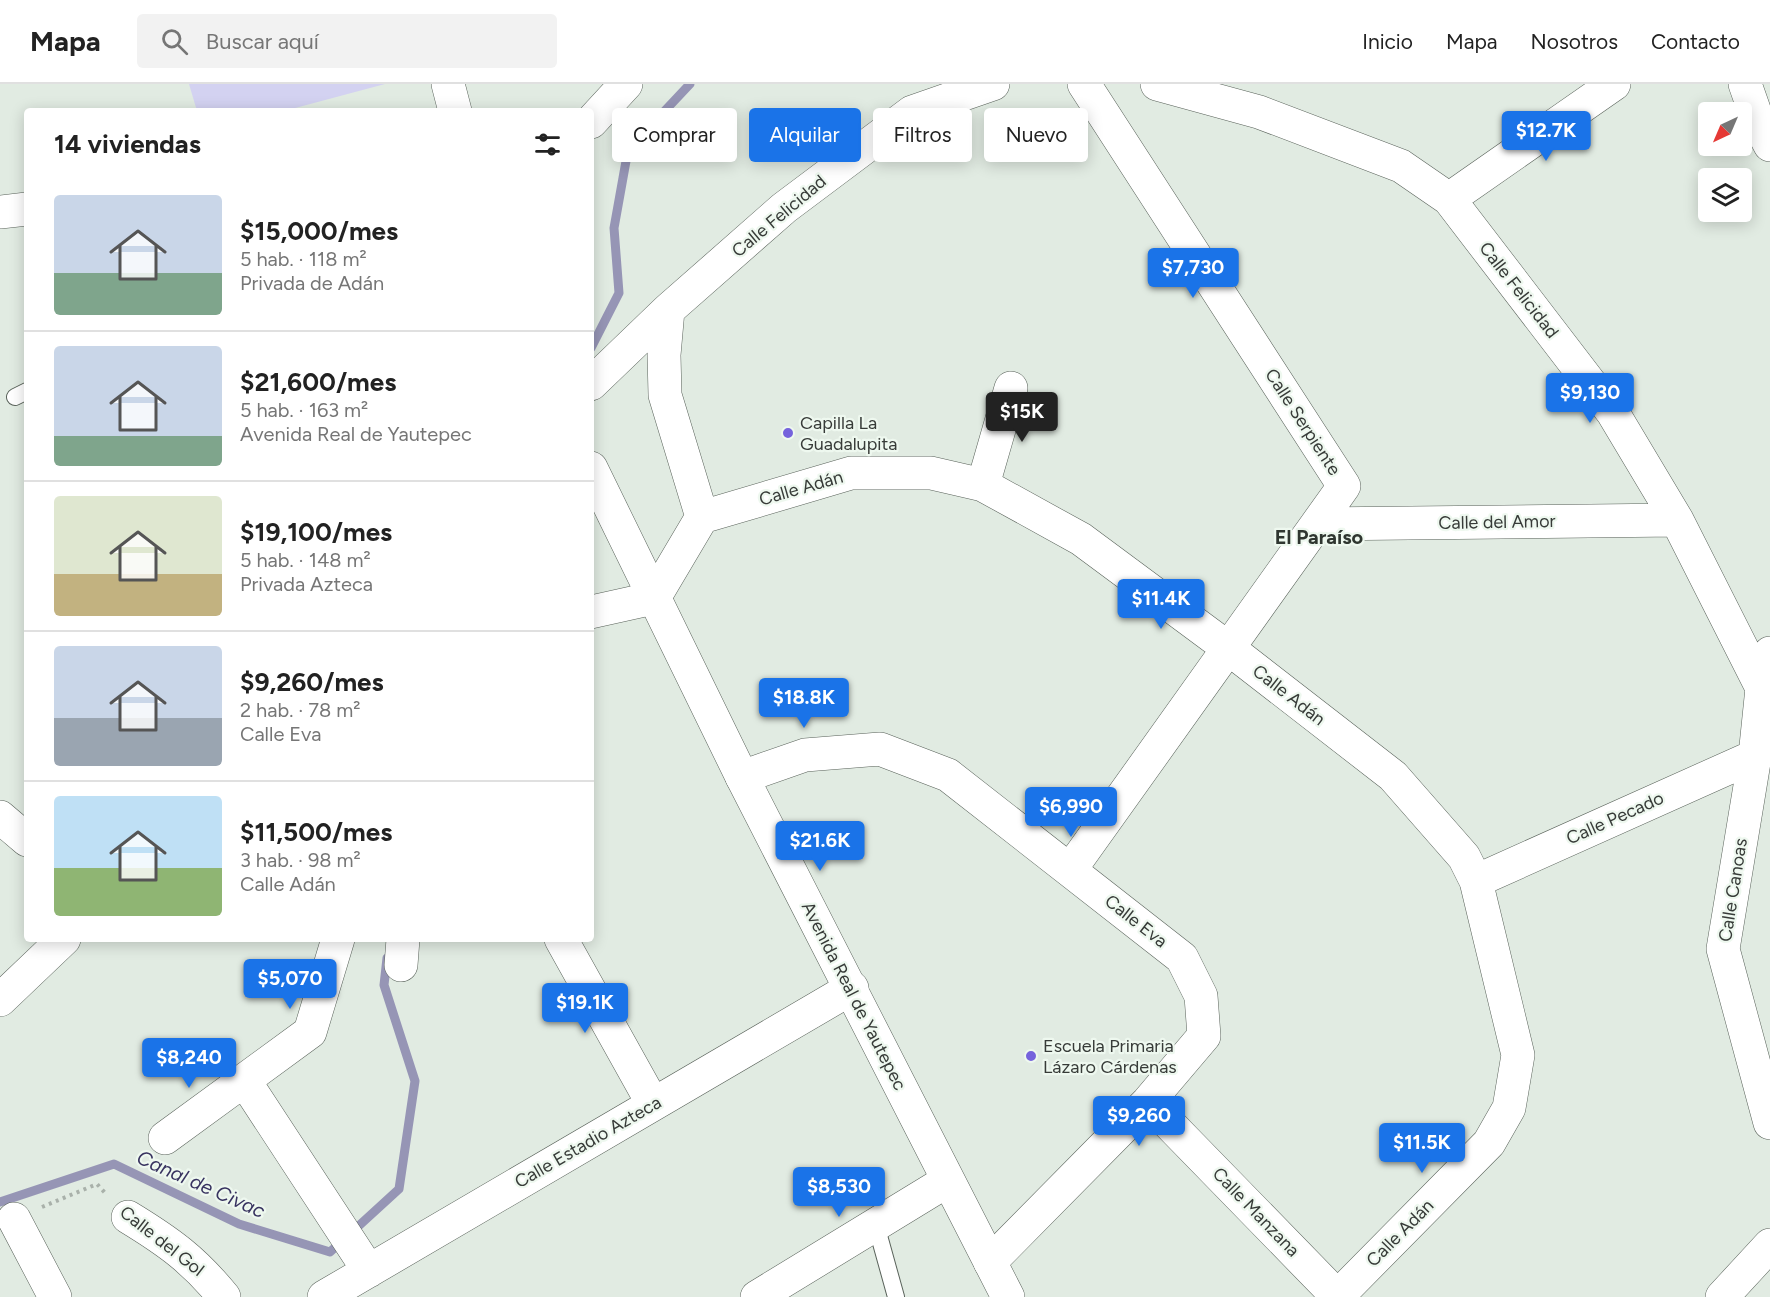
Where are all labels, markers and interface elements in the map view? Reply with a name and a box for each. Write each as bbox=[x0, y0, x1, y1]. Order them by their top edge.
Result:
search box bbox=[137, 14, 557, 68]
text: Mapa bbox=[30, 24, 101, 58]
icon: search bbox=[158, 25, 191, 58]
text: Buscar aquí bbox=[206, 28, 319, 55]
text: Inicio bbox=[1362, 29, 1413, 54]
text: Mapa bbox=[1446, 29, 1498, 54]
text: Nosotros bbox=[1531, 29, 1618, 54]
text: Contacto bbox=[1651, 29, 1740, 54]
north arrow bbox=[1698, 102, 1752, 156]
map controls bbox=[1698, 102, 1752, 222]
chip: Comprar bbox=[612, 108, 737, 162]
chip: Alquilar bbox=[749, 108, 861, 162]
chip: Filtros bbox=[873, 108, 972, 162]
chip: Nuevo bbox=[984, 108, 1088, 162]
pin: $12.7K bbox=[1497, 111, 1595, 162]
text: $12.7K bbox=[1516, 118, 1576, 142]
text: 14 viviendas bbox=[54, 128, 201, 160]
icon: filters bbox=[531, 128, 564, 161]
button: layers bbox=[1698, 168, 1752, 222]
street label: Calle Felicidad bbox=[727, 170, 831, 262]
text: $15,000/mes bbox=[240, 215, 398, 247]
icon: home bbox=[102, 219, 174, 291]
street label: Calle Felicidad bbox=[1475, 237, 1563, 343]
text: 5 hab. · 118 m² bbox=[240, 247, 367, 271]
pin: $7,730 bbox=[1144, 248, 1242, 299]
text: $7,730 bbox=[1162, 255, 1224, 279]
text: Privada de Adán bbox=[240, 271, 384, 295]
street label: Calle Serpiente bbox=[1260, 365, 1346, 480]
text: $21,600/mes bbox=[240, 366, 396, 398]
icon: home bbox=[102, 370, 174, 442]
pin: $9,130 bbox=[1541, 373, 1639, 424]
text: $9,130 bbox=[1560, 380, 1620, 404]
pin: $15K bbox=[986, 392, 1058, 443]
text: 5 hab. · 163 m² bbox=[240, 398, 368, 422]
text: $15K bbox=[1000, 399, 1044, 423]
place label: Capilla La Guadalupita bbox=[800, 412, 897, 455]
text: Avenida Real de Yautepec bbox=[240, 422, 472, 446]
marker: Capilla La Guadalupita bbox=[781, 426, 795, 440]
street label: Calle Adán bbox=[757, 466, 845, 510]
street label: Calle del Amor bbox=[1438, 510, 1556, 534]
text: $19,100/mes bbox=[240, 516, 392, 548]
icon: home bbox=[102, 520, 174, 592]
district label: El Paraíso bbox=[1275, 525, 1364, 549]
text: 5 hab. · 148 m² bbox=[240, 548, 371, 572]
text: Privada Azteca bbox=[240, 572, 373, 596]
pin: $11.4K bbox=[1112, 579, 1210, 630]
text: $11.4K bbox=[1132, 586, 1190, 610]
street label: Calle Adán bbox=[1248, 660, 1330, 730]
text: $9,260/mes bbox=[240, 666, 384, 698]
icon: home bbox=[102, 670, 174, 742]
pin: $18.8K bbox=[755, 678, 853, 729]
text: $18.8K bbox=[773, 685, 835, 709]
text: 2 hab. · 78 m² bbox=[240, 698, 361, 722]
text: Calle Eva bbox=[240, 722, 322, 746]
pin: $6,990 bbox=[1022, 787, 1120, 838]
street label: Calle Pecado bbox=[1563, 787, 1667, 849]
text: $6,990 bbox=[1039, 794, 1103, 818]
text: $11,500/mes bbox=[240, 816, 392, 848]
icon: home bbox=[102, 820, 174, 892]
pin: $21.6K bbox=[771, 821, 869, 872]
text: $21.6K bbox=[790, 828, 850, 852]
street label: Calle Canoas bbox=[1714, 837, 1752, 943]
text: 3 hab. · 98 m² bbox=[240, 848, 361, 872]
text: Calle Adán bbox=[240, 872, 336, 896]
street label: Calle Eva bbox=[1100, 890, 1172, 952]
street label: Avenida Real de Yautepec bbox=[797, 898, 911, 1094]
pin: $5,070 bbox=[241, 959, 339, 1010]
text: $5,070 bbox=[258, 966, 322, 990]
pin: $19.1K bbox=[536, 983, 634, 1034]
text: $19.1K bbox=[556, 990, 614, 1014]
place label: Escuela Primaria Lázaro Cárdenas bbox=[1043, 1035, 1177, 1078]
pin: $8,240 bbox=[140, 1038, 238, 1089]
text: $8,240 bbox=[156, 1045, 222, 1069]
marker: Escuela Primaria Lázaro Cárdenas bbox=[1024, 1049, 1038, 1063]
street label: Calle Estadio Azteca bbox=[511, 1091, 665, 1193]
pin: $9,260 bbox=[1090, 1096, 1188, 1147]
text: $9,260 bbox=[1107, 1103, 1171, 1127]
pin: $11.5K bbox=[1373, 1123, 1471, 1174]
text: $11.5K bbox=[1393, 1130, 1451, 1154]
water label: Canal de Civac bbox=[133, 1145, 269, 1223]
street label: Calle Manzana bbox=[1208, 1163, 1304, 1261]
pin: $8,530 bbox=[790, 1167, 888, 1218]
text: $8,530 bbox=[807, 1174, 871, 1198]
street label: Calle Adán bbox=[1362, 1195, 1438, 1271]
street label: Calle del Gol bbox=[115, 1201, 209, 1281]

